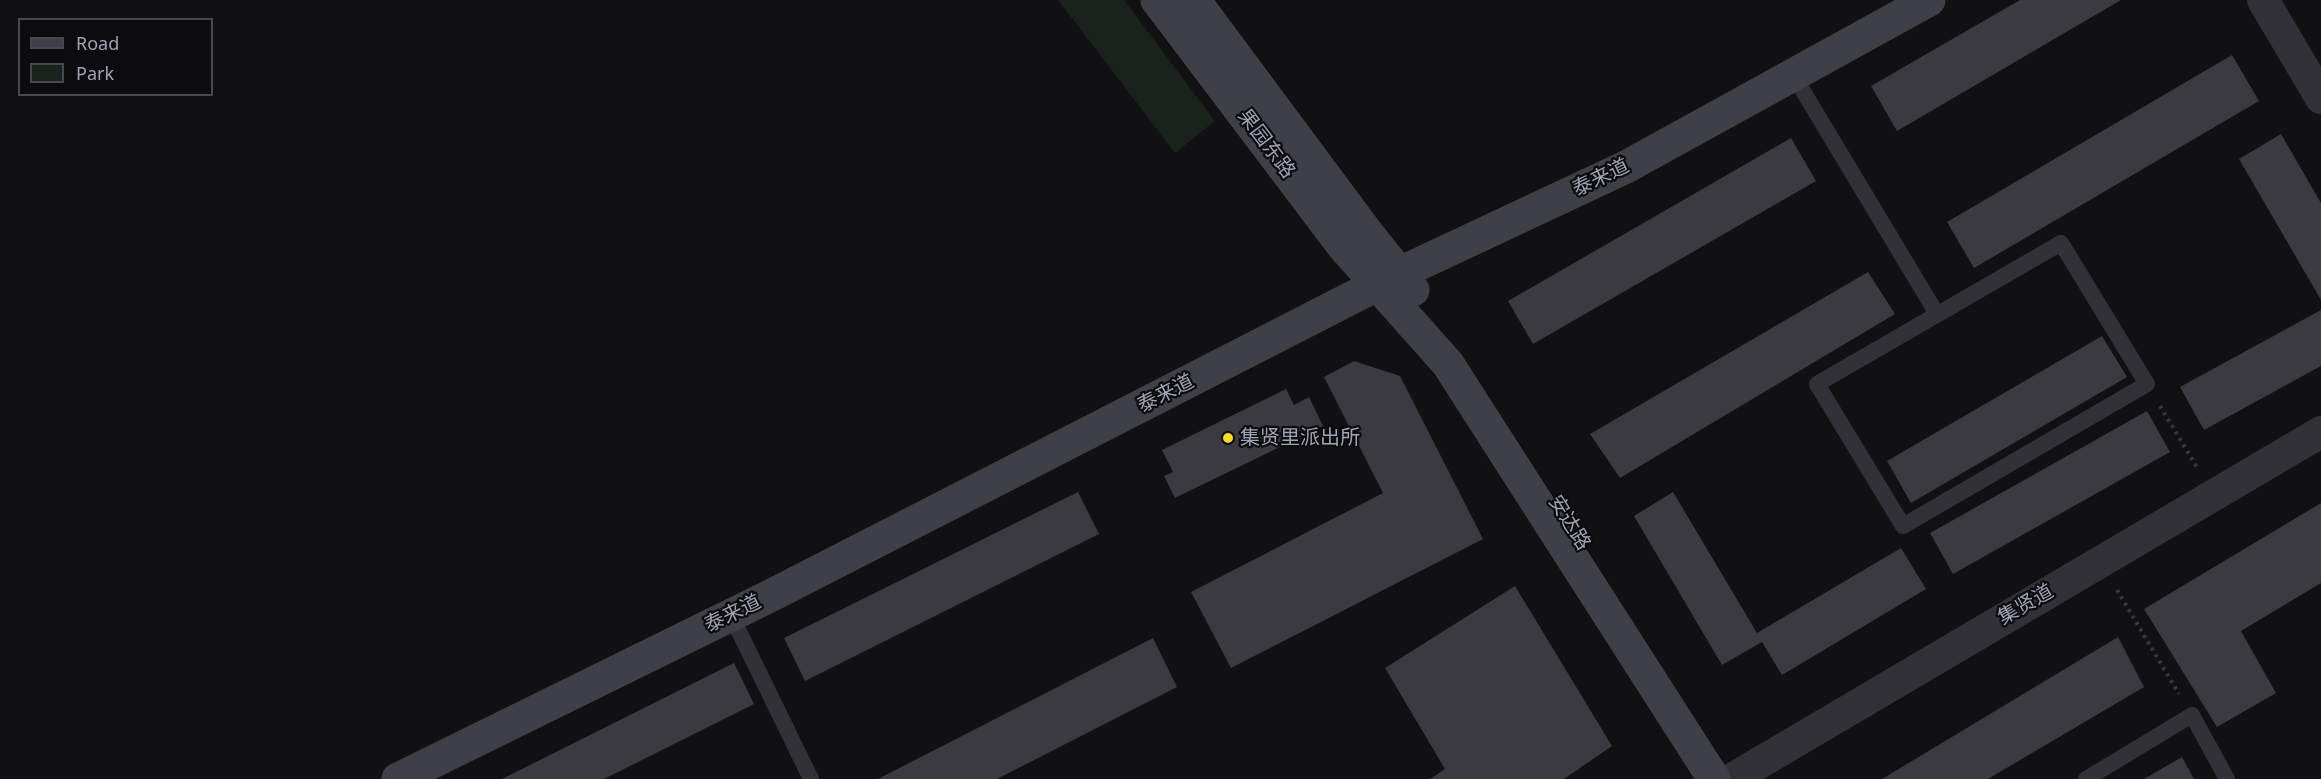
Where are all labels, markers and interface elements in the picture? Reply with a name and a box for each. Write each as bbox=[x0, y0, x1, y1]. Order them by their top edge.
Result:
legend bbox=[18, 18, 213, 96]
text: Road bbox=[76, 31, 119, 55]
text: Park bbox=[76, 61, 114, 85]
street label: 果园东路 bbox=[1232, 105, 1300, 183]
street label: 泰来道 bbox=[1569, 154, 1633, 202]
street label: 泰来道 bbox=[1134, 370, 1198, 418]
place label: 集贤里派出所 bbox=[1240, 426, 1360, 450]
marker: 集贤里派出所 bbox=[1221, 431, 1235, 445]
street label: 安达路 bbox=[1543, 491, 1595, 555]
street label: 集贤道 bbox=[1994, 580, 2058, 630]
street label: 泰来道 bbox=[701, 590, 765, 638]

